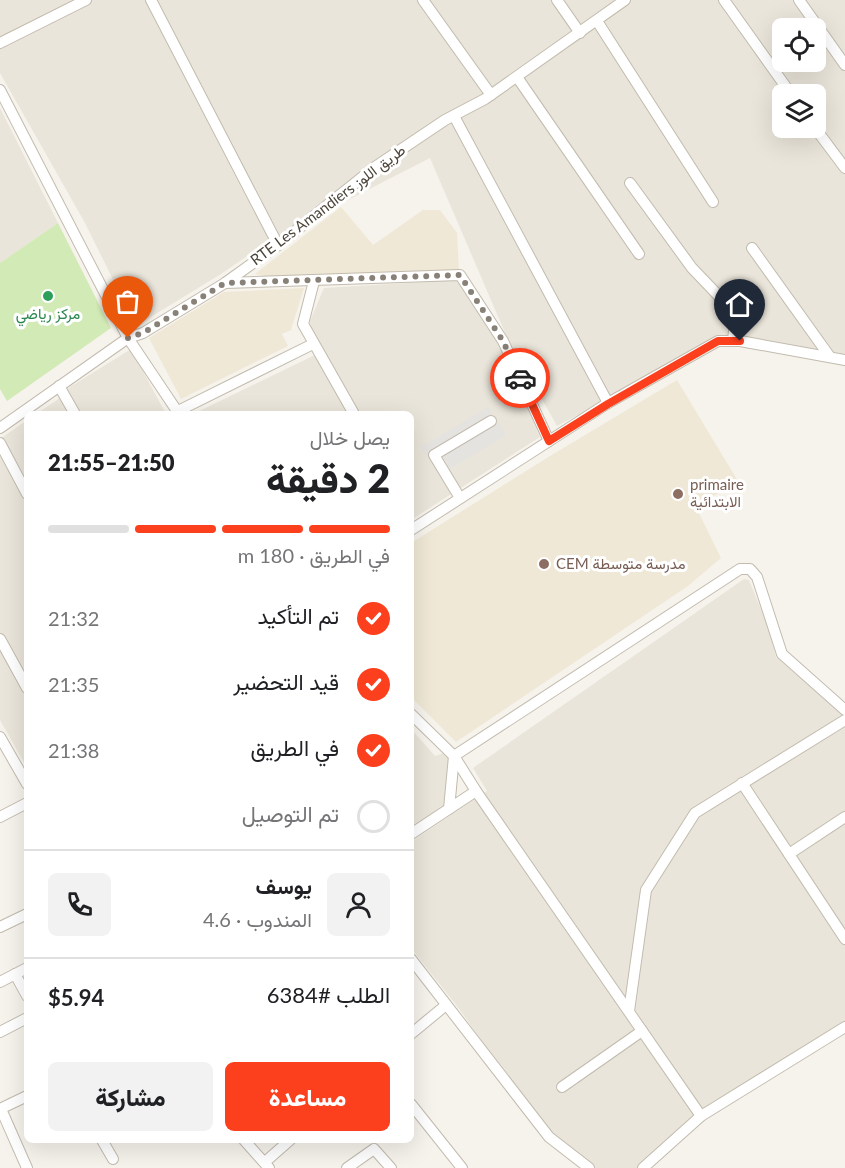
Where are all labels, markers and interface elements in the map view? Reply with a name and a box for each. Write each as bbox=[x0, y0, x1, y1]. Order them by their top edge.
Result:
map controls bbox=[772, 18, 826, 138]
button: locate bbox=[772, 18, 826, 72]
button: layers bbox=[772, 84, 826, 138]
street label: RTE Les Amandiers طريق اللوز bbox=[246, 140, 410, 270]
pin bbox=[102, 276, 153, 338]
pin bbox=[714, 279, 765, 341]
icon: bag bbox=[111, 285, 144, 318]
icon: home bbox=[723, 288, 756, 321]
marker: مركز رياضي bbox=[41, 289, 55, 303]
place label: مركز رياضي bbox=[16, 304, 80, 327]
courier bbox=[490, 348, 550, 408]
icon: car bbox=[504, 362, 537, 395]
text: يصل خلال bbox=[310, 425, 390, 449]
text: 21:50–21:55 bbox=[48, 449, 175, 476]
text: 2 دقيقة bbox=[266, 455, 390, 501]
place label: primaire الابتدائية bbox=[690, 475, 744, 511]
marker: primaire الابتدائية bbox=[671, 487, 685, 501]
text: في الطريق · 180 m bbox=[238, 543, 390, 567]
place label: CEM مدرسة متوسطة bbox=[556, 554, 686, 573]
marker: CEM مدرسة متوسطة bbox=[537, 557, 551, 571]
text: تم التأكيد bbox=[258, 602, 339, 629]
icon: check bbox=[357, 602, 390, 635]
text: 21:32 bbox=[48, 606, 99, 630]
text: قيد التحضير bbox=[233, 668, 339, 695]
icon: check bbox=[357, 668, 390, 701]
text: 21:35 bbox=[48, 672, 99, 696]
text: في الطريق bbox=[250, 734, 339, 761]
icon: check bbox=[357, 734, 390, 767]
text: 21:38 bbox=[48, 738, 99, 762]
text: تم التوصيل bbox=[242, 800, 339, 827]
text: يوسف bbox=[256, 872, 312, 899]
button: phone bbox=[48, 873, 111, 936]
button: person bbox=[327, 873, 390, 936]
text: المندوب · 4.6 bbox=[203, 907, 312, 931]
text: الطلب #6384 bbox=[267, 981, 390, 1008]
text: $5.94 bbox=[48, 984, 104, 1011]
button: مشاركة bbox=[48, 1062, 213, 1131]
button: مساعدة bbox=[225, 1062, 390, 1131]

